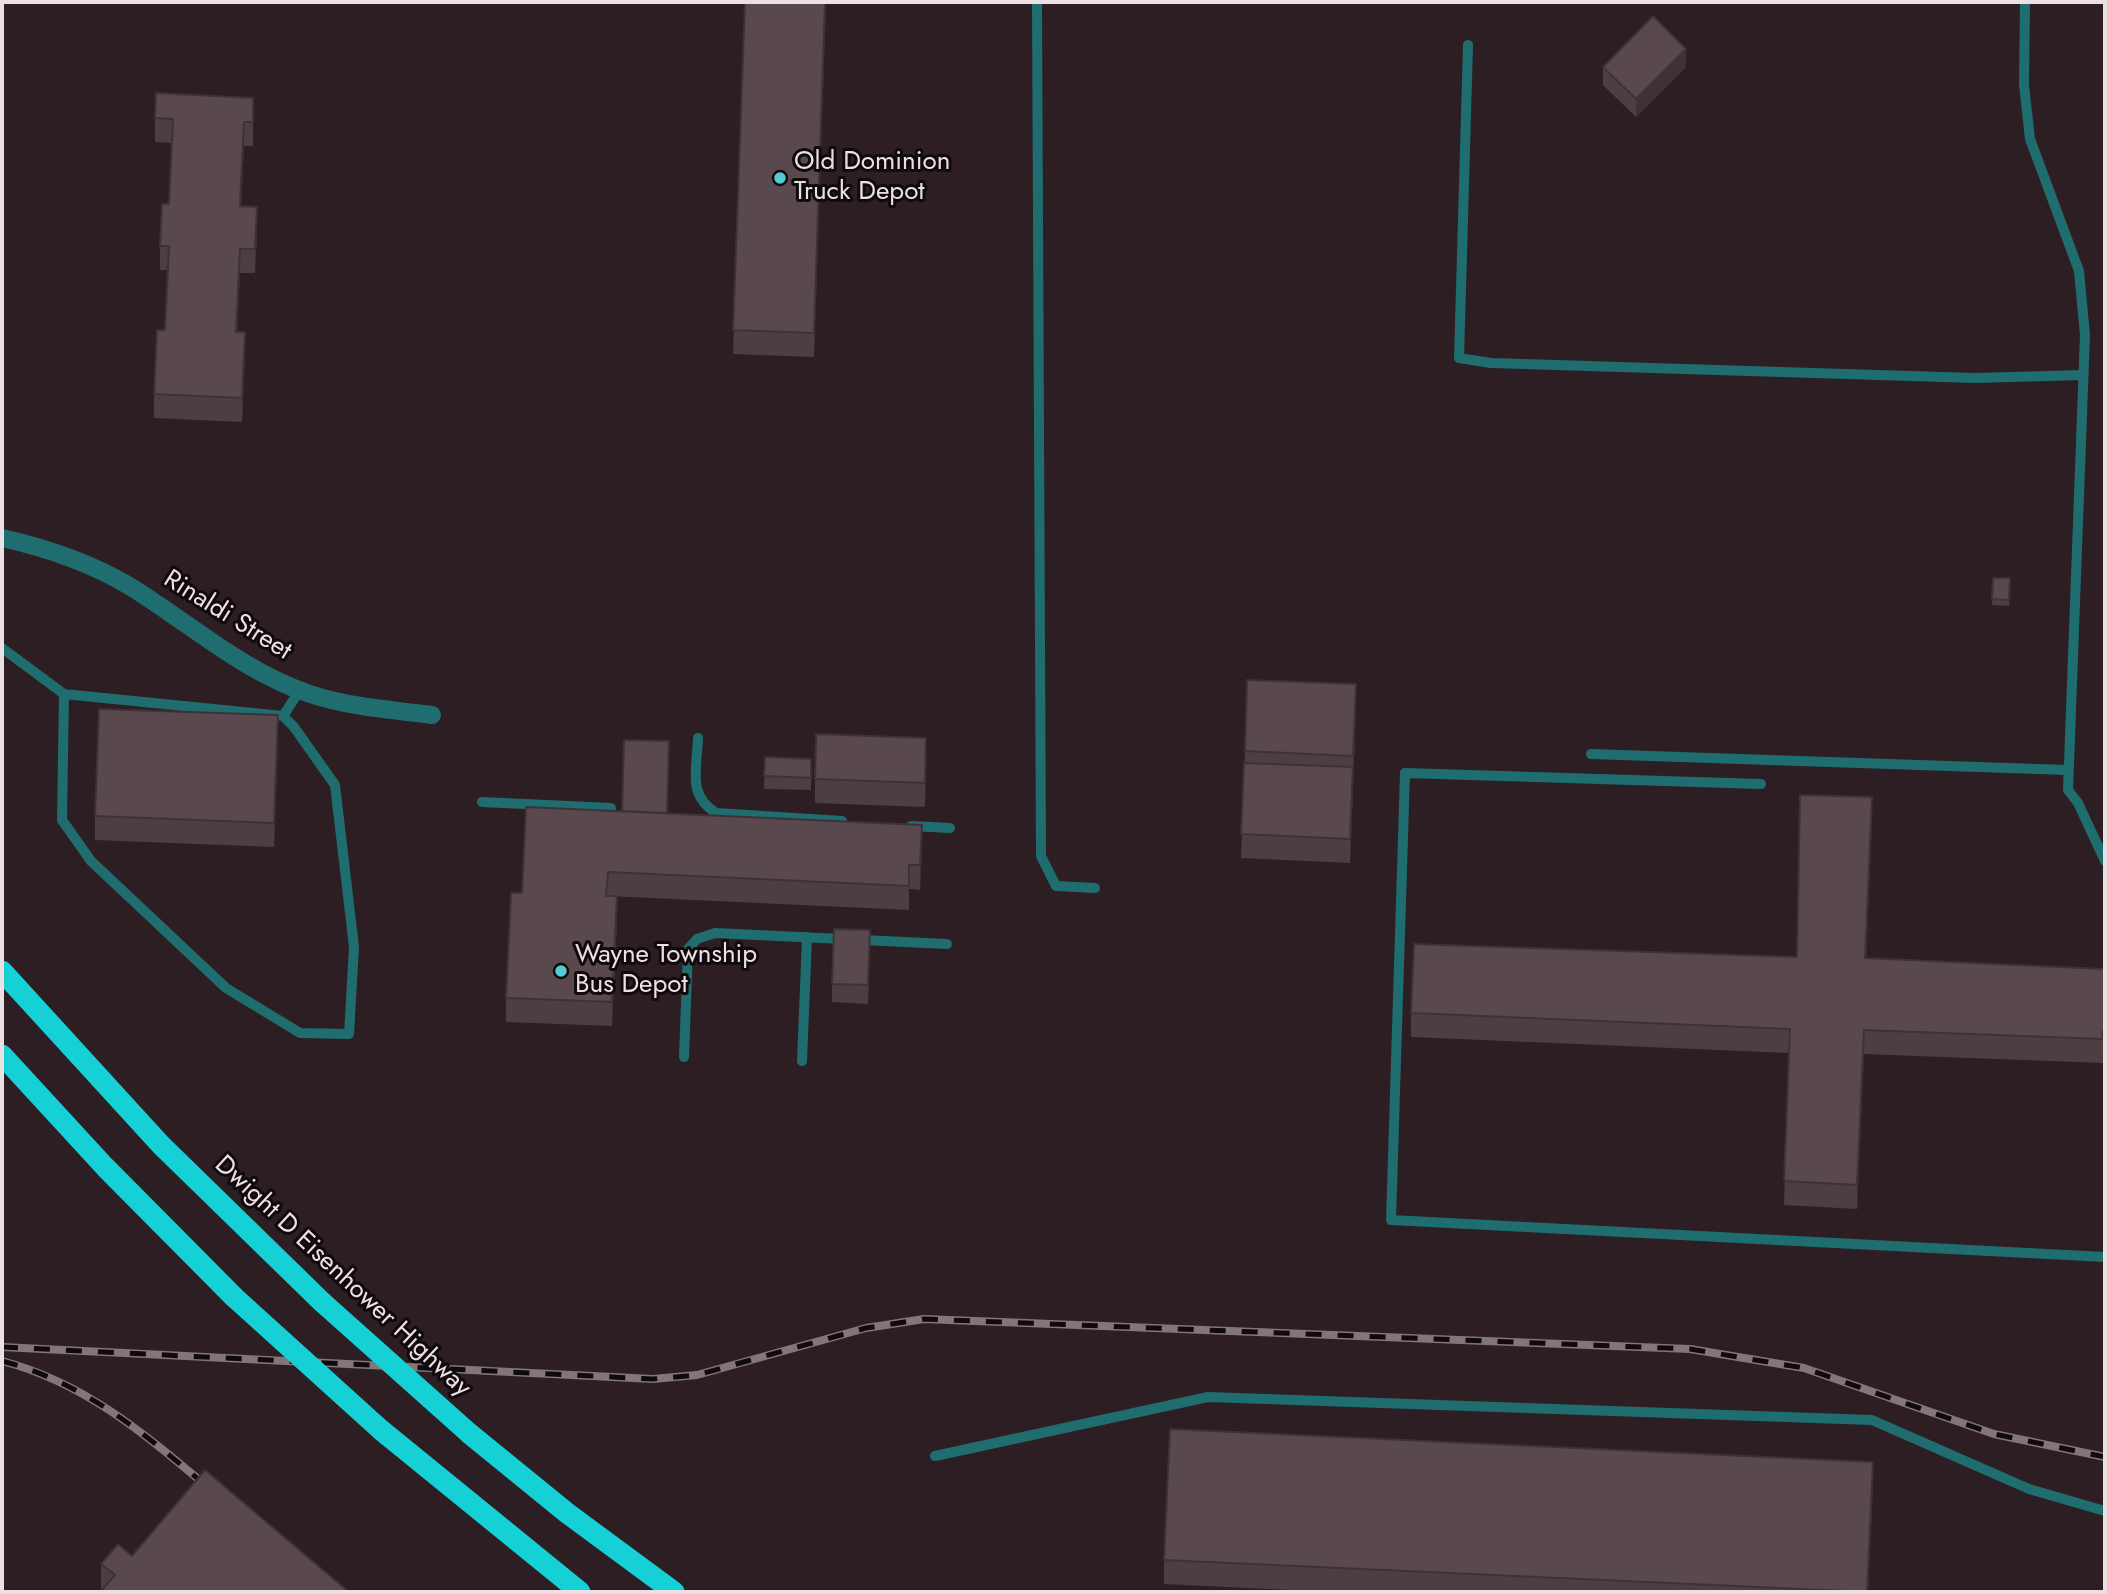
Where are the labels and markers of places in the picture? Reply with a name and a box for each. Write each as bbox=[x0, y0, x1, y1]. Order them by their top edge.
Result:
place label: Old Dominion Truck Depot bbox=[794, 147, 950, 208]
marker: Old Dominion Truck Depot bbox=[772, 170, 788, 186]
place label: Wayne Township Bus Depot bbox=[575, 940, 757, 1002]
marker: Wayne Township Bus Depot bbox=[553, 963, 569, 979]

